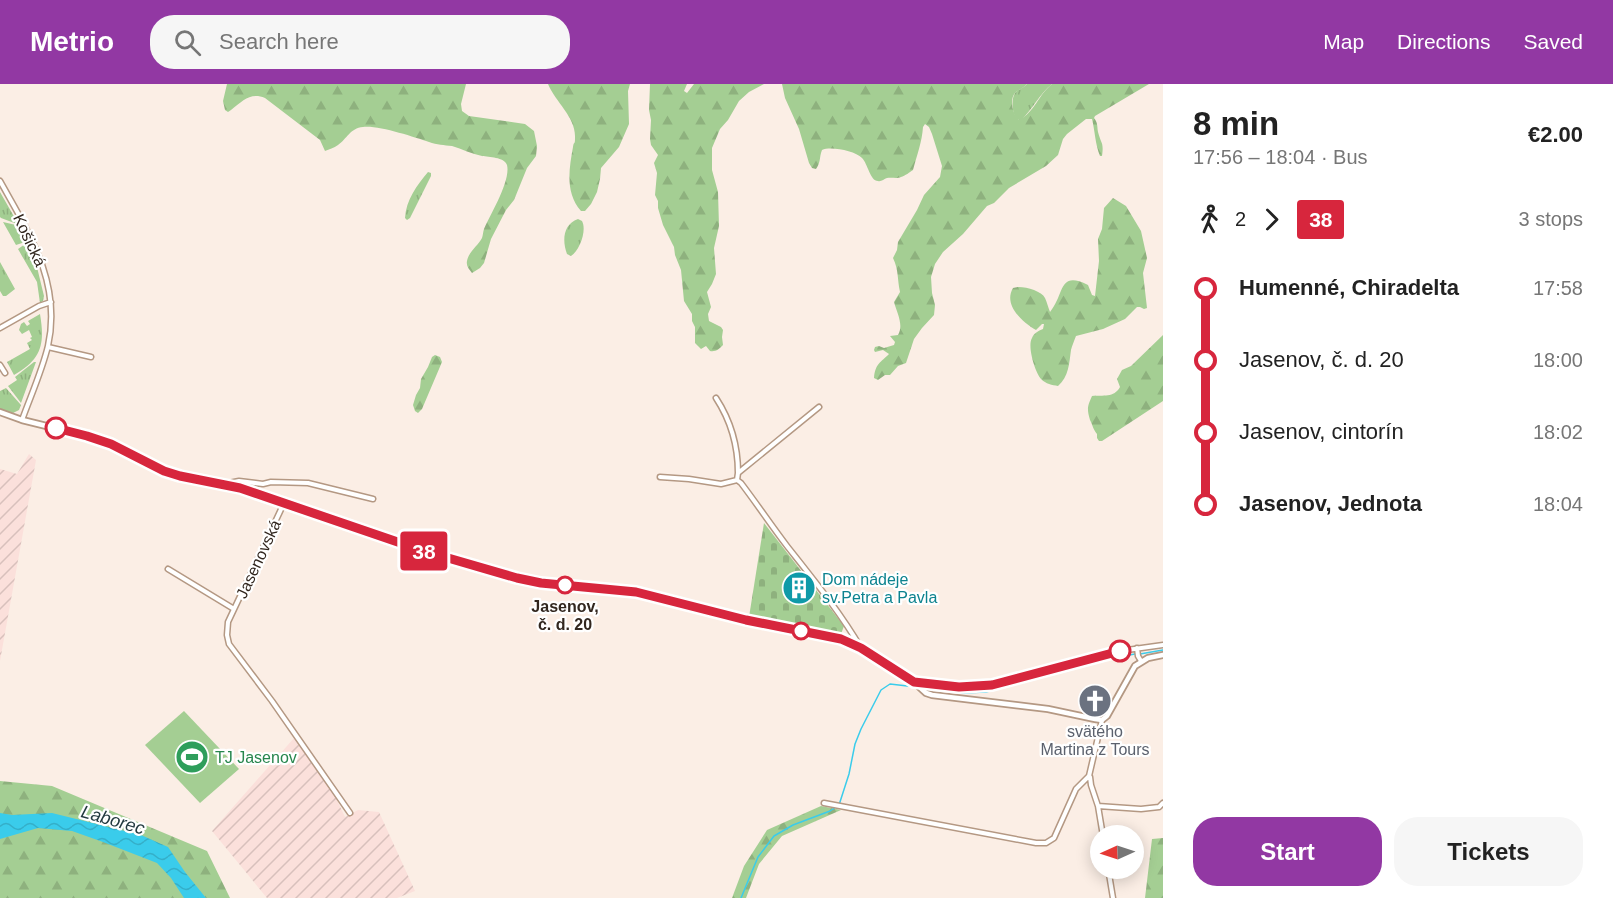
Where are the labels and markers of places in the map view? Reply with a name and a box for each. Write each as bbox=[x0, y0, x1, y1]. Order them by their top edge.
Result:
unlabelled marker bbox=[45, 417, 67, 439]
building icon: Dom nádeje sv.Petra a Pavla bbox=[781, 570, 817, 606]
place label: Dom nádeje sv.Petra a Pavla bbox=[822, 571, 937, 606]
marker: Jasenov, č. d. 20 bbox=[556, 576, 574, 594]
place label: Jasenov, č. d. 20 bbox=[531, 598, 599, 633]
unlabelled marker bbox=[792, 622, 810, 640]
unlabelled marker bbox=[1109, 640, 1131, 662]
church icon: svätého Martina z Tours bbox=[1077, 683, 1113, 719]
place label: svätého Martina z Tours bbox=[1040, 723, 1150, 758]
sports icon: TJ Jasenov bbox=[174, 739, 210, 775]
place label: TJ Jasenov bbox=[215, 749, 297, 766]

